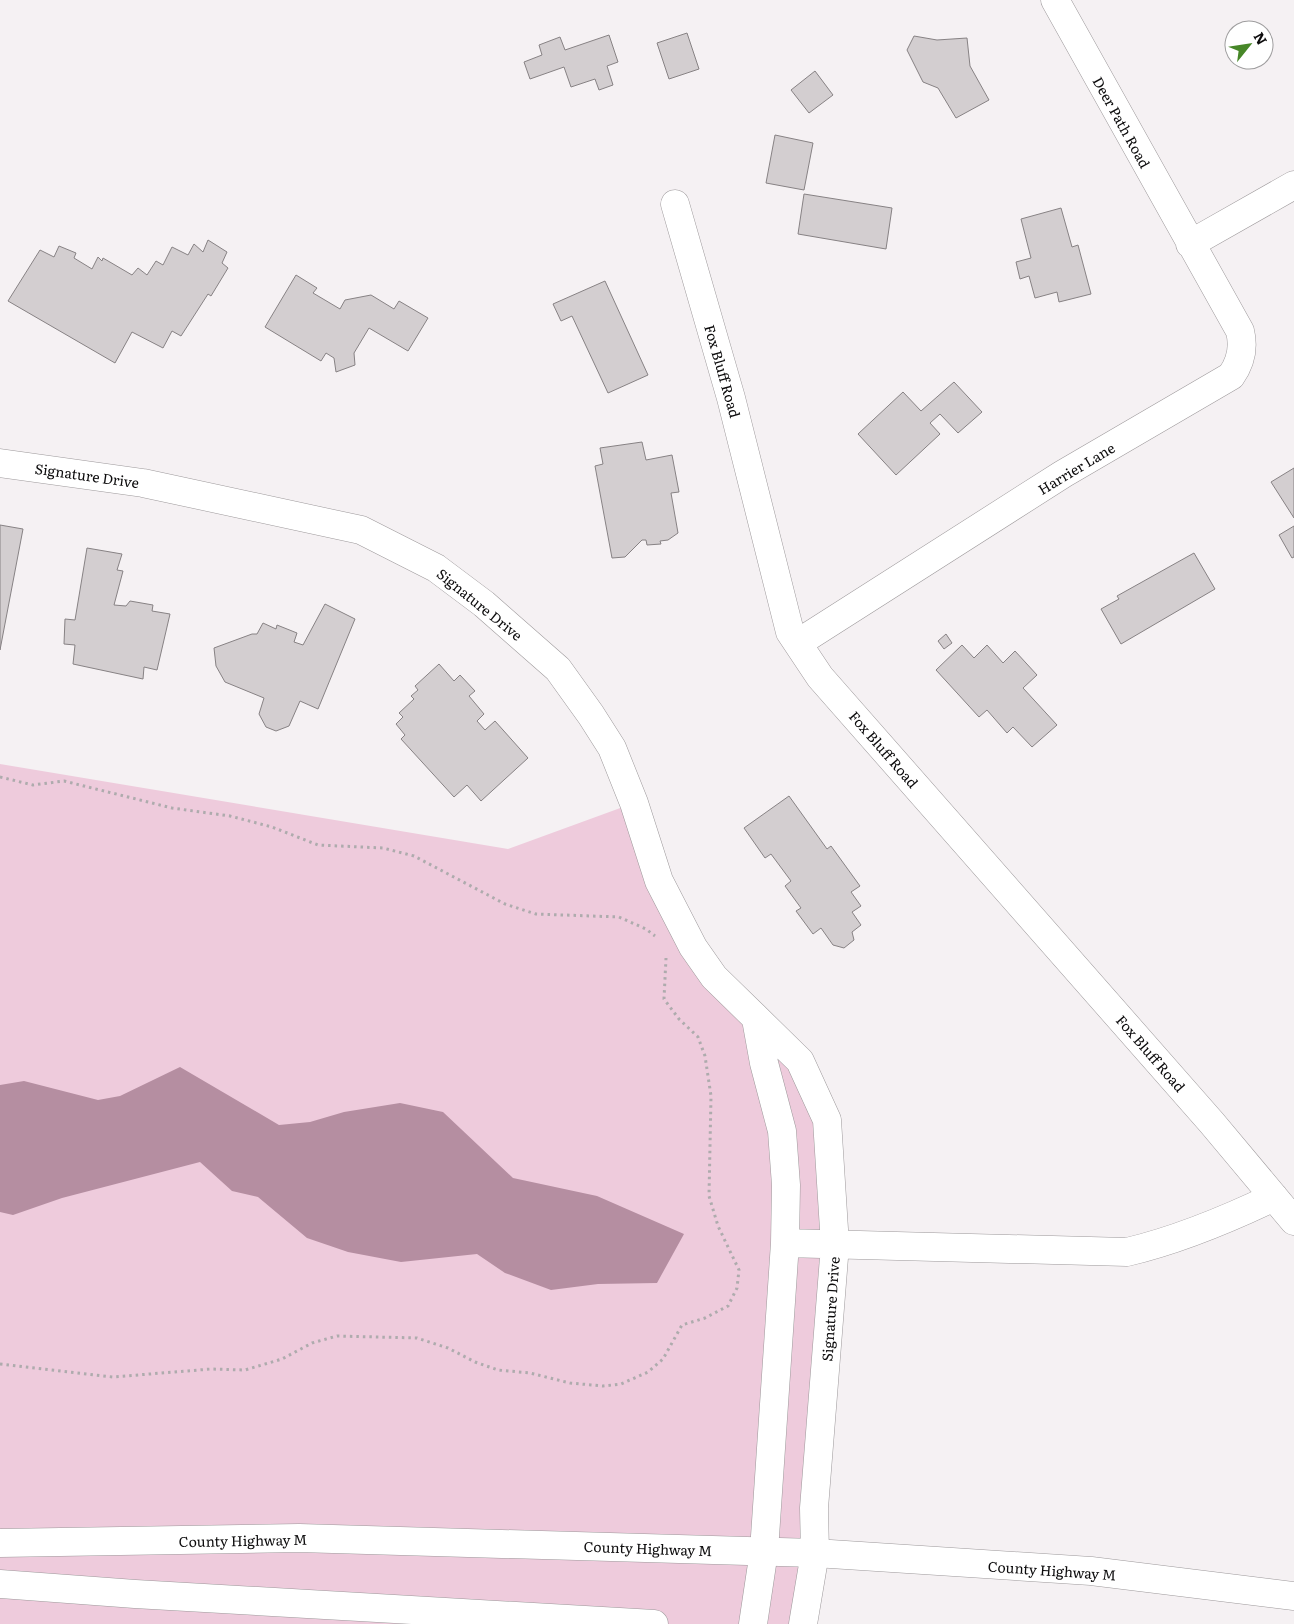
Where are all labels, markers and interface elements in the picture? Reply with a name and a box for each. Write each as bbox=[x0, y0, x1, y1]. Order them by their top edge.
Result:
north arrow bbox=[1224, 20, 1274, 70]
text: N bbox=[1250, 28, 1273, 48]
street label: Deer Path Road bbox=[1089, 73, 1156, 172]
street label: Fox Bluff Road bbox=[700, 322, 746, 420]
street label: Harrier Lane bbox=[1034, 437, 1118, 499]
street label: Signature Drive bbox=[34, 458, 140, 492]
street label: Signature Drive bbox=[433, 563, 527, 645]
street label: Fox Bluff Road bbox=[845, 706, 923, 792]
street label: Fox Bluff Road bbox=[1112, 1010, 1190, 1096]
street label: Signature Drive bbox=[816, 1256, 844, 1362]
street label: County Highway M bbox=[179, 1529, 307, 1551]
street label: County Highway M bbox=[583, 1536, 713, 1560]
street label: County Highway M bbox=[987, 1556, 1117, 1584]

